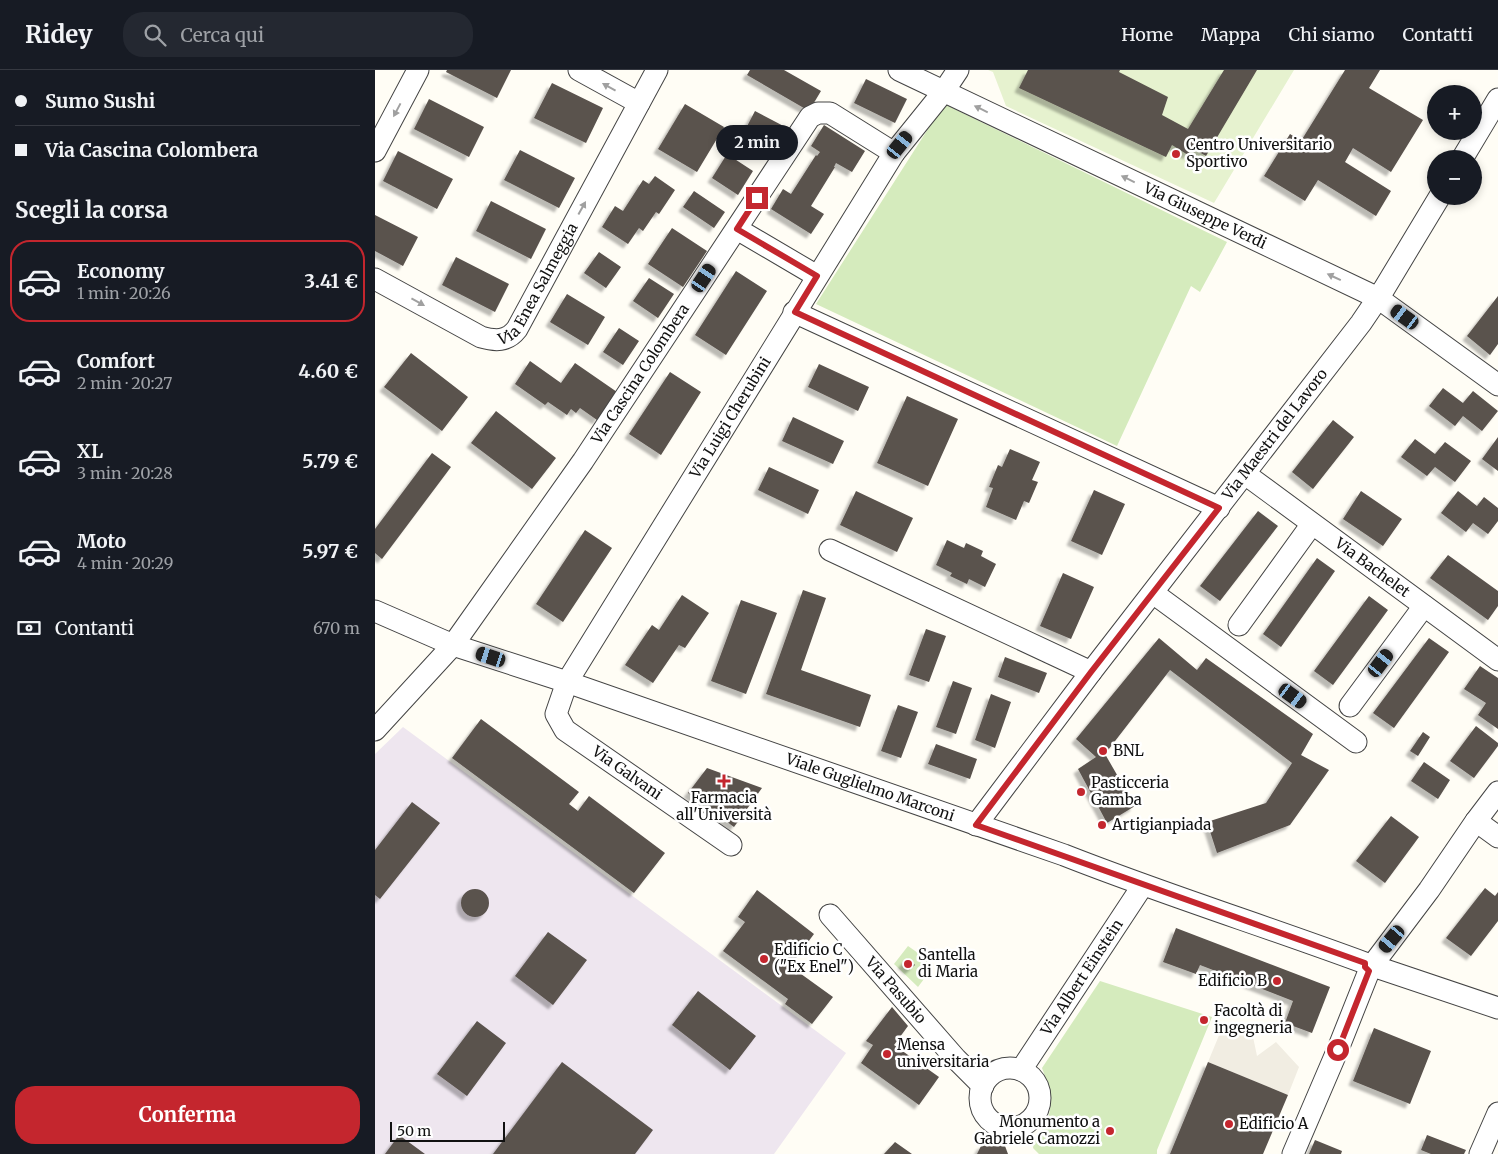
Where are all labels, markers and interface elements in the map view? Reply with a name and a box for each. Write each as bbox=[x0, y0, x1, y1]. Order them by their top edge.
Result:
search box bbox=[123, 12, 473, 57]
text: Ridey bbox=[25, 19, 93, 50]
icon: search bbox=[141, 21, 169, 49]
text: Cerca qui bbox=[181, 23, 264, 47]
text: Home bbox=[1121, 23, 1173, 46]
text: Mappa bbox=[1201, 23, 1260, 46]
text: Chi siamo bbox=[1288, 23, 1375, 46]
text: Contatti bbox=[1403, 23, 1473, 46]
one-way arrow bbox=[603, 82, 616, 91]
map controls bbox=[1427, 85, 1482, 205]
button: + bbox=[1427, 85, 1482, 140]
text: Sumo Sushi bbox=[45, 89, 155, 113]
one-way arrow bbox=[393, 103, 401, 118]
one-way arrow bbox=[974, 105, 988, 113]
callout: 2 min bbox=[716, 126, 798, 160]
car bbox=[884, 129, 915, 161]
text: 2 min bbox=[734, 132, 780, 152]
place label: Centro Universitario Sportivo bbox=[1186, 135, 1332, 171]
text: Via Cascina Colombera bbox=[45, 138, 258, 162]
marker: Centro Universitario Sportivo bbox=[1170, 148, 1182, 160]
button: − bbox=[1427, 150, 1482, 205]
one-way arrow bbox=[1121, 175, 1135, 183]
street label: Via Giuseppe Verdi bbox=[1140, 177, 1270, 253]
route end bbox=[746, 187, 768, 209]
text: Scegli la corsa bbox=[15, 196, 168, 224]
one-way arrow bbox=[578, 201, 587, 215]
street label: Via Enea Salmeggia bbox=[495, 219, 582, 349]
icon: car bbox=[17, 259, 62, 304]
text: Economy bbox=[77, 259, 165, 283]
car bbox=[689, 261, 718, 295]
text: 3.41 € bbox=[304, 269, 358, 293]
one-way arrow bbox=[1327, 273, 1341, 281]
text: 1 min · 20:26 bbox=[77, 283, 171, 303]
one-way arrow bbox=[410, 298, 425, 306]
street label: Via Cascina Colombera bbox=[586, 300, 693, 448]
car bbox=[1388, 302, 1421, 332]
icon: car bbox=[17, 349, 62, 394]
text: Comfort bbox=[77, 349, 155, 373]
street label: Via Luigi Cherubini bbox=[685, 353, 775, 482]
text: 4.60 € bbox=[298, 359, 358, 383]
street label: Via Maestri del Lavoro bbox=[1217, 364, 1331, 504]
text: 2 min · 20:27 bbox=[77, 373, 172, 393]
icon: car bbox=[17, 439, 62, 484]
text: XL bbox=[77, 439, 103, 463]
text: 5.79 € bbox=[302, 449, 358, 473]
text: 3 min · 20:28 bbox=[77, 463, 173, 483]
icon: car bbox=[17, 529, 62, 574]
text: Moto bbox=[77, 529, 126, 553]
street label: Via Bachelet bbox=[1331, 533, 1414, 601]
text: 5.97 € bbox=[302, 539, 358, 563]
text: 4 min · 20:29 bbox=[77, 553, 173, 573]
icon: cash bbox=[15, 614, 43, 642]
text: Contanti bbox=[55, 616, 134, 640]
text: 670 m bbox=[313, 618, 360, 638]
car bbox=[474, 645, 507, 669]
car bbox=[1365, 647, 1396, 679]
car bbox=[1276, 681, 1309, 711]
street label: Via Galvani bbox=[588, 741, 666, 804]
place label: BNL bbox=[1113, 741, 1145, 760]
marker: BNL bbox=[1097, 745, 1109, 757]
street label: Viale Guglielmo Marconi bbox=[783, 749, 957, 825]
place label: Pasticceria Gamba bbox=[1091, 773, 1169, 809]
marker: Farmacia all'Università bbox=[718, 775, 730, 787]
marker: Pasticceria Gamba bbox=[1075, 786, 1087, 798]
place label: Farmacia all'Università bbox=[676, 788, 772, 824]
place label: Artigianpiada bbox=[1111, 815, 1211, 834]
marker: Artigianpiada bbox=[1096, 819, 1108, 831]
street label: Via Albert Einstein bbox=[1036, 915, 1127, 1039]
car bbox=[1376, 923, 1407, 955]
place label: Edificio C ("Ex Enel") bbox=[774, 940, 854, 976]
place label: Santella di Maria bbox=[918, 945, 978, 981]
street label: Via Pasubio bbox=[861, 952, 931, 1028]
marker: Edificio C ("Ex Enel") bbox=[758, 953, 770, 965]
marker: Santella di Maria bbox=[902, 958, 914, 970]
place label: Edificio B bbox=[1198, 971, 1267, 990]
marker: Edificio B bbox=[1271, 975, 1283, 987]
place label: Facoltà di ingegneria bbox=[1214, 1001, 1292, 1037]
marker: Facoltà di ingegneria bbox=[1198, 1014, 1210, 1026]
place label: Mensa universitaria bbox=[897, 1035, 989, 1071]
route start bbox=[1327, 1039, 1349, 1061]
marker: Mensa universitaria bbox=[881, 1048, 893, 1060]
button: Conferma bbox=[15, 1086, 360, 1144]
place label: Monumento a Gabriele Camozzi bbox=[974, 1112, 1100, 1148]
place label: Edificio A bbox=[1239, 1114, 1309, 1133]
marker: Edificio A bbox=[1223, 1118, 1235, 1130]
scale bar bbox=[390, 1119, 505, 1142]
text: 50 m bbox=[397, 1122, 431, 1140]
marker: Monumento a Gabriele Camozzi bbox=[1104, 1125, 1116, 1137]

